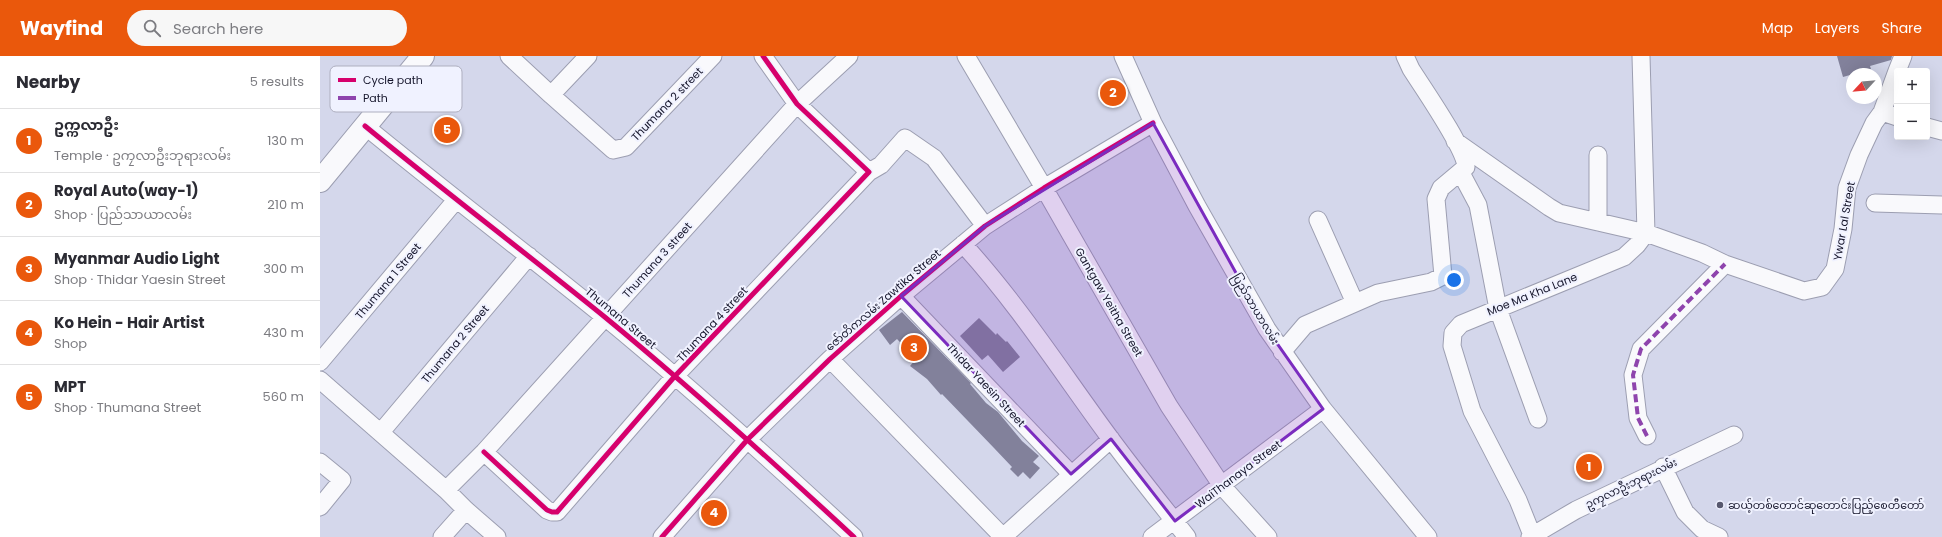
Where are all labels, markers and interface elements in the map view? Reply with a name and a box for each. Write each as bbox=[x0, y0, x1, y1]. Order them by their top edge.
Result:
search box bbox=[127, 10, 407, 46]
text: Wayfind bbox=[20, 15, 103, 42]
icon: search bbox=[141, 17, 163, 39]
text: Search here bbox=[173, 18, 263, 39]
text: Map bbox=[1762, 18, 1793, 38]
text: Layers bbox=[1815, 18, 1859, 38]
text: Share bbox=[1881, 18, 1922, 38]
street label: Thumana 2 street bbox=[628, 64, 706, 144]
legend bbox=[330, 66, 462, 112]
north arrow bbox=[1846, 68, 1882, 104]
map controls bbox=[1894, 68, 1930, 140]
button: + bbox=[1894, 68, 1930, 104]
text: Nearby bbox=[16, 70, 80, 94]
text: 5 results bbox=[250, 72, 304, 91]
text: Cycle path bbox=[363, 72, 423, 88]
pin: 2 bbox=[1100, 78, 1126, 108]
text: Path bbox=[363, 90, 388, 106]
button: − bbox=[1894, 104, 1930, 140]
text: ဥက္ကလာဦး bbox=[54, 114, 119, 135]
pin: 5 bbox=[434, 115, 460, 145]
text: 1 bbox=[27, 131, 31, 150]
text: 130 m bbox=[267, 131, 304, 150]
text: Temple · ဥကၠလာဦးဘုရားလမ်း bbox=[54, 146, 231, 165]
text: Royal Auto(way-1) bbox=[54, 180, 199, 201]
street label: Ywar Lal Street bbox=[1829, 180, 1859, 262]
text: 2 bbox=[25, 195, 33, 214]
text: 210 m bbox=[267, 195, 304, 214]
text: Shop · ပြည်သာယာလမ်း bbox=[54, 205, 192, 224]
street label: Thumana 3 street bbox=[619, 219, 695, 301]
street label: Thumana 1 Street bbox=[351, 240, 425, 322]
street label: ဇော်တိကလမ်း Zawtika Street bbox=[822, 245, 944, 355]
street label: Gantgaw Yeitha Street bbox=[1071, 245, 1147, 359]
text: Myanmar Audio Light bbox=[54, 248, 220, 269]
text: 3 bbox=[25, 259, 33, 278]
text: 300 m bbox=[263, 259, 304, 278]
street label: Moe Ma Kha Lane bbox=[1484, 269, 1580, 319]
text: Shop · Thidar Yaesin Street bbox=[54, 270, 225, 289]
street label: ပြည်သာယာလမ်း bbox=[1228, 270, 1284, 348]
your location bbox=[1444, 270, 1464, 290]
street label: Thumana Street bbox=[582, 283, 660, 353]
street label: Thumana 4 street bbox=[673, 283, 751, 365]
street label: Thumana 2 Street bbox=[417, 301, 493, 387]
text: Ko Hein - Hair Artist bbox=[54, 312, 205, 333]
text: 4 bbox=[25, 323, 33, 342]
text: 430 m bbox=[263, 323, 304, 342]
pin: 3 bbox=[901, 333, 927, 363]
text: Shop bbox=[54, 334, 87, 353]
street label: Thidar Yaesin Street bbox=[943, 340, 1029, 430]
text: MPT bbox=[54, 376, 86, 397]
text: 5 bbox=[25, 387, 33, 406]
text: 560 m bbox=[263, 387, 304, 406]
text: Shop · Thumana Street bbox=[54, 398, 201, 417]
street label: WaiThanaya Street bbox=[1191, 436, 1285, 512]
pin: 1 bbox=[1576, 452, 1602, 482]
street label: ဥကၠလာဦးဘုရားလမ်း bbox=[1582, 454, 1680, 513]
place label: ဆယ့်တစ်တောင်ဆုတောင်းပြည့်စေတီတော် bbox=[1728, 497, 1924, 514]
pin: 4 bbox=[701, 498, 727, 528]
marker: ဆယ့်တစ်တောင်ဆုတောင်းပြည့်စေတီတော် bbox=[1715, 500, 1725, 510]

